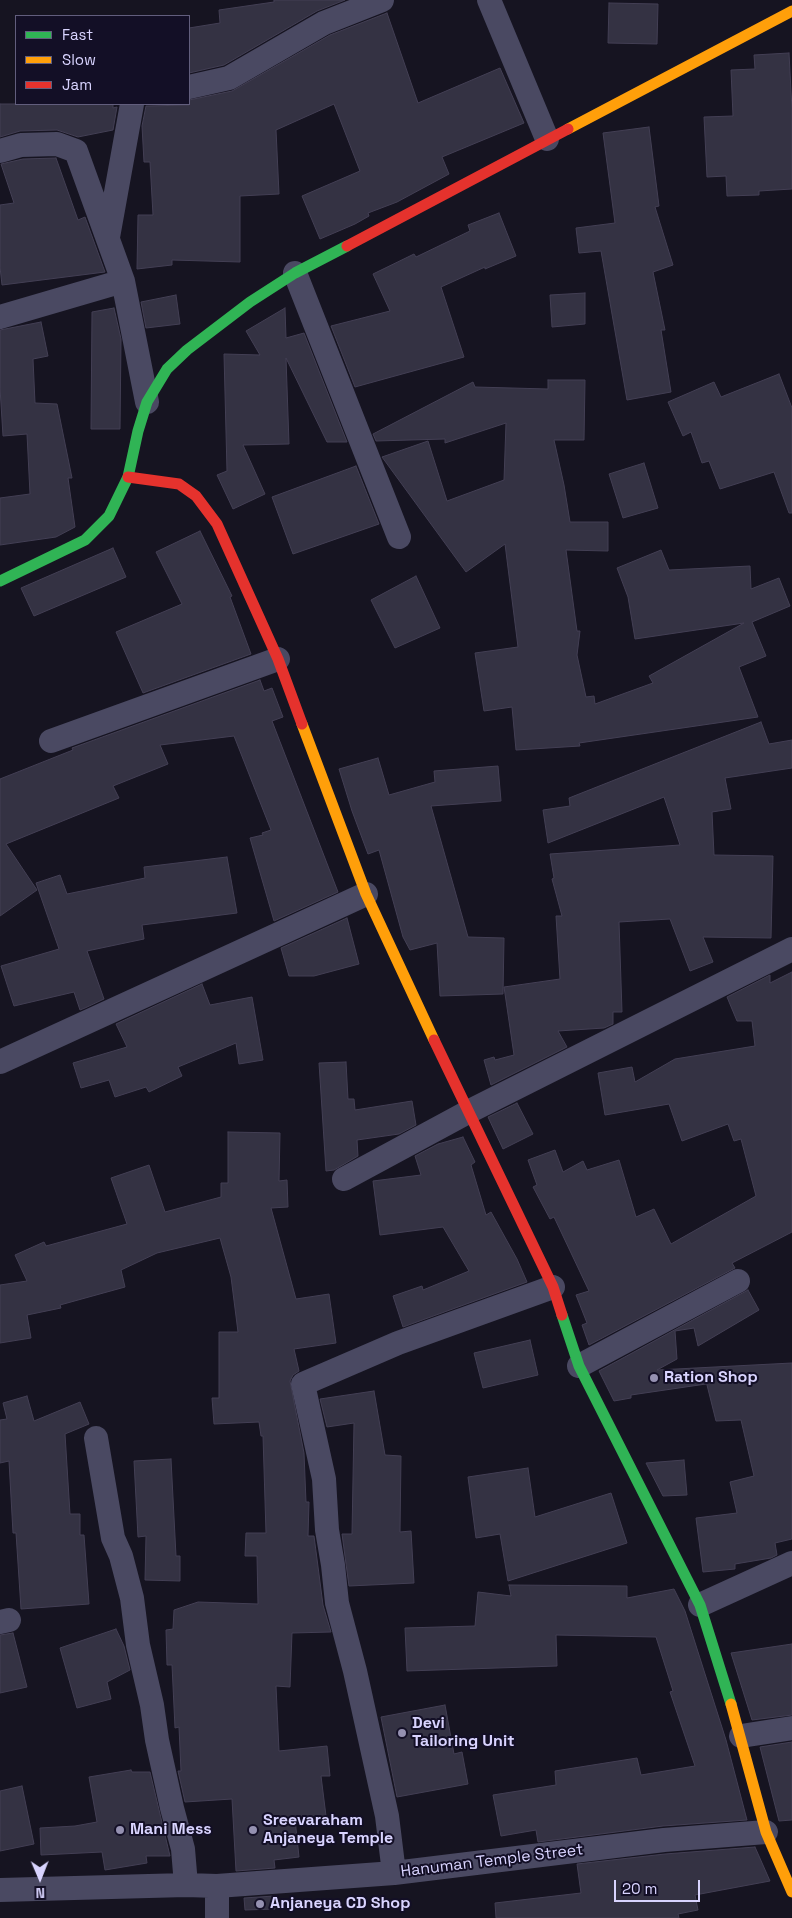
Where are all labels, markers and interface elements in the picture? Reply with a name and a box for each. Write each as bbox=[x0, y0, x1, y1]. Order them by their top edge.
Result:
legend bbox=[15, 15, 190, 105]
text: Fast bbox=[62, 25, 93, 44]
text: Slow bbox=[62, 50, 96, 69]
text: Jam bbox=[62, 75, 92, 94]
place label: Ration Shop bbox=[664, 1368, 758, 1388]
marker: Ration Shop bbox=[648, 1372, 660, 1384]
place label: Devi Tailoring Unit bbox=[412, 1714, 514, 1752]
marker: Devi Tailoring Unit bbox=[396, 1727, 408, 1739]
place label: Sreevaraham Anjaneya Temple bbox=[263, 1811, 393, 1849]
place label: Mani Mess bbox=[130, 1820, 212, 1840]
marker: Mani Mess bbox=[114, 1824, 126, 1836]
marker: Sreevaraham Anjaneya Temple bbox=[247, 1824, 259, 1836]
street label: Hanuman Temple Street bbox=[400, 1840, 584, 1882]
north arrow bbox=[15, 1853, 65, 1903]
scale bar bbox=[617, 1870, 703, 1902]
text: 20 m bbox=[622, 1879, 657, 1898]
text: N bbox=[35, 1884, 45, 1902]
place label: Anjaneya CD Shop bbox=[270, 1894, 410, 1914]
marker: Anjaneya CD Shop bbox=[254, 1898, 266, 1910]

